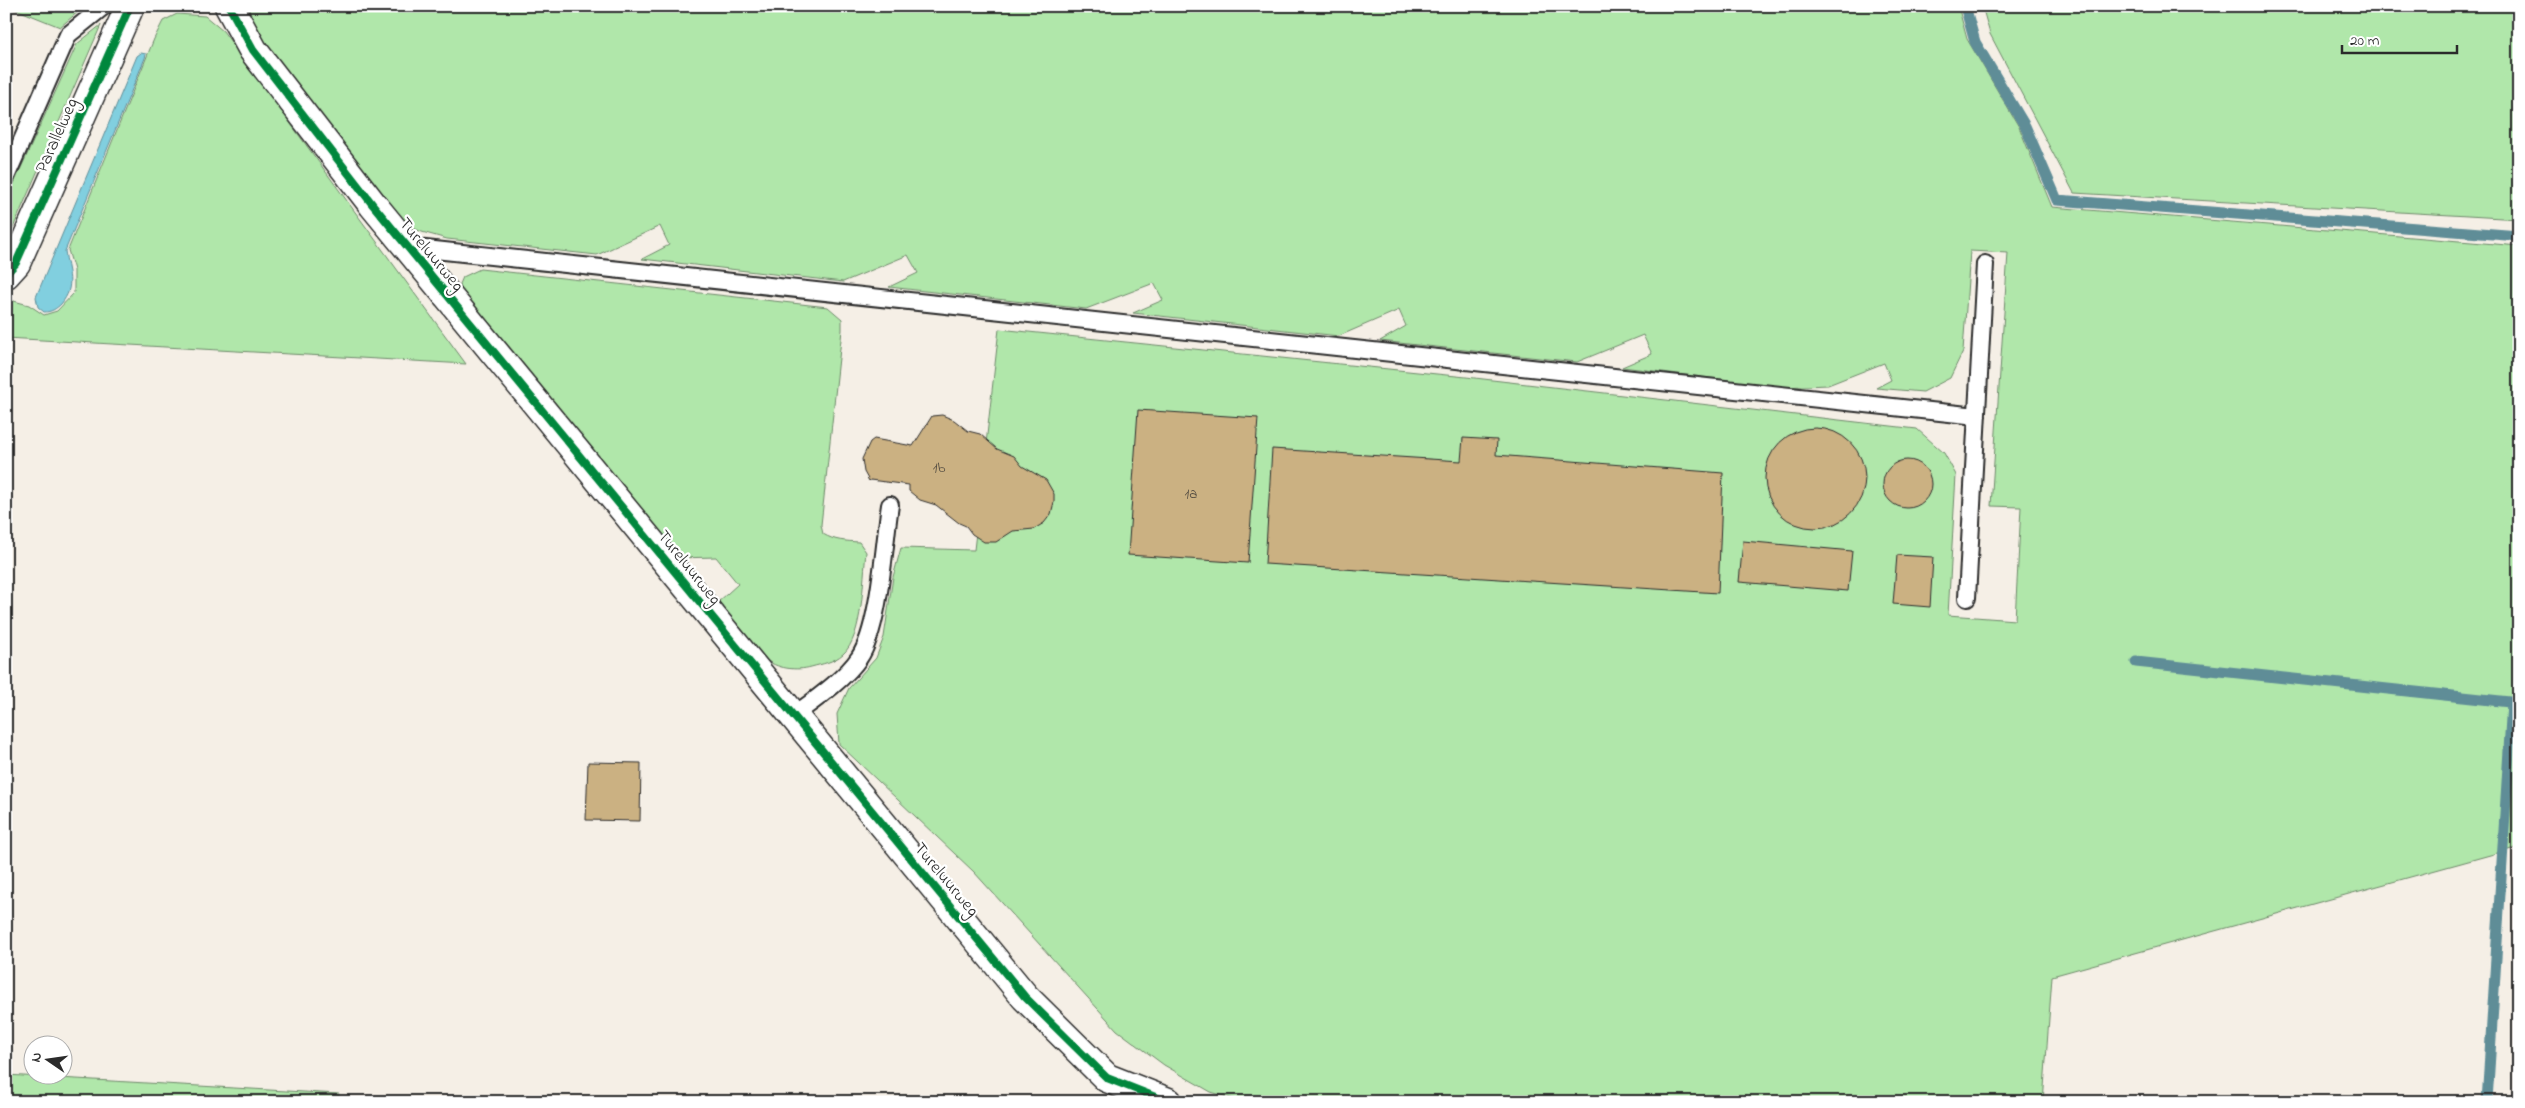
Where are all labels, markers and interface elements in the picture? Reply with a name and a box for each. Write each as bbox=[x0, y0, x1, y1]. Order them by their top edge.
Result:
scale bar bbox=[2342, 22, 2458, 54]
text: 20 m bbox=[2350, 30, 2380, 52]
street label: Parallelweg bbox=[30, 94, 87, 178]
street label: Tureluurweg bbox=[391, 212, 469, 299]
house number: 1b bbox=[933, 457, 945, 479]
house number: 1a bbox=[1185, 483, 1197, 505]
street label: Tureluurweg bbox=[649, 525, 727, 612]
street label: Tureluurweg bbox=[906, 837, 984, 924]
north arrow bbox=[22, 1036, 72, 1086]
text: N bbox=[26, 1050, 48, 1064]

